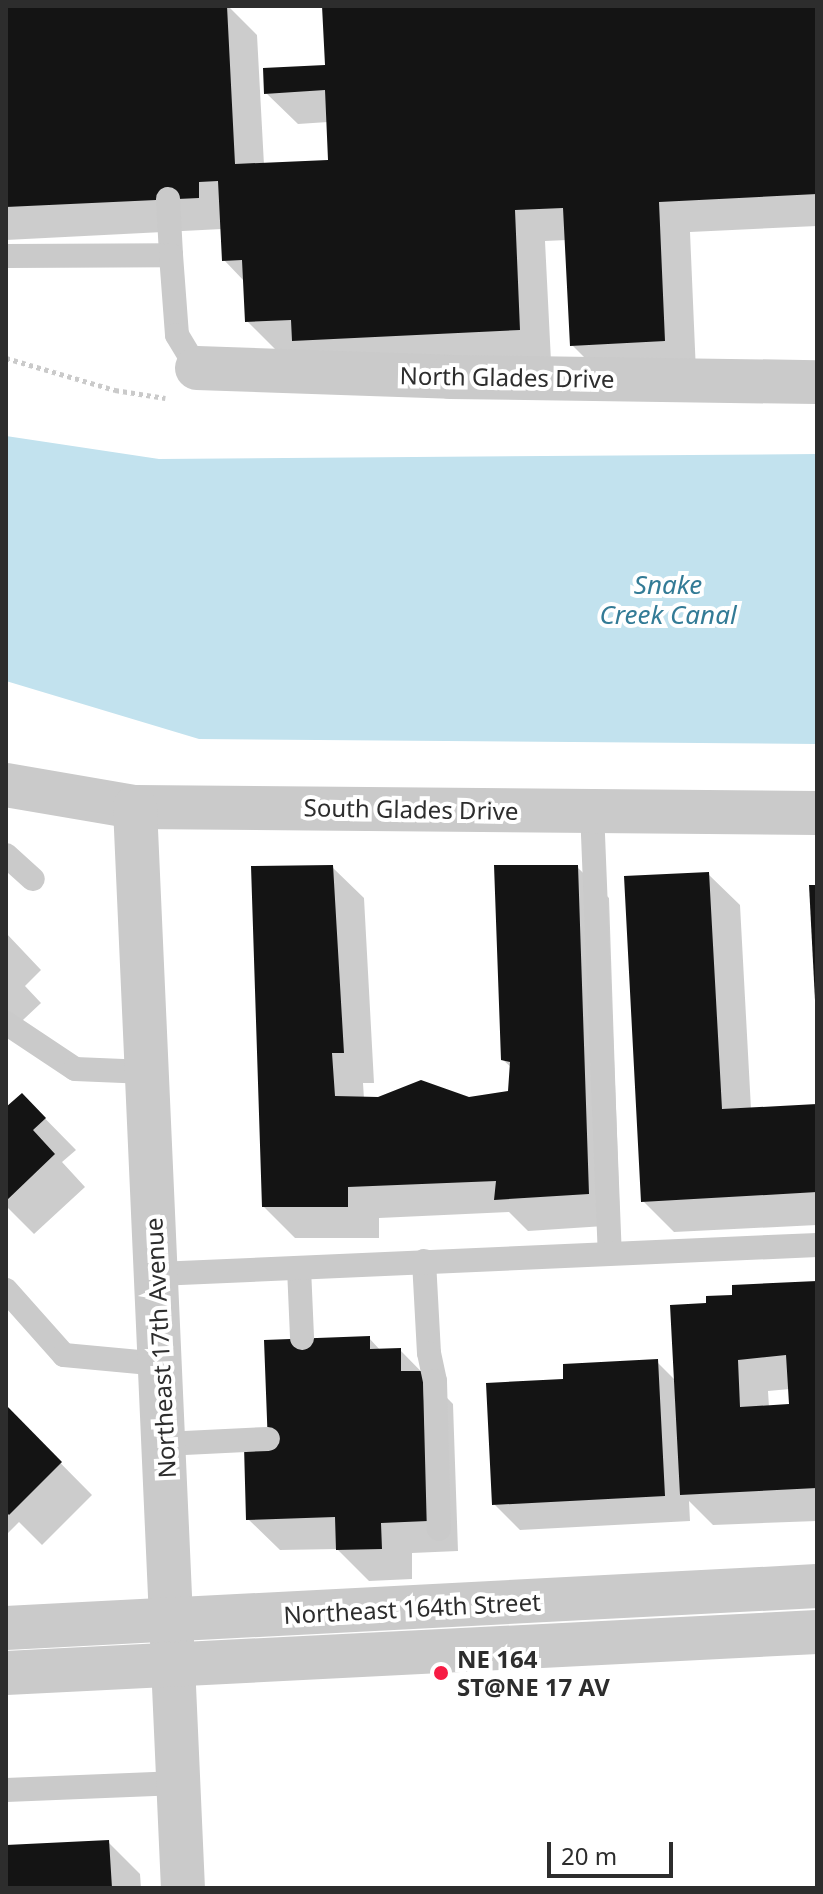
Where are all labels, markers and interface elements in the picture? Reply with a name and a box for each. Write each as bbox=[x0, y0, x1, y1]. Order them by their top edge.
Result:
street label: North Glades Drive bbox=[399, 361, 615, 393]
water label: Snake Creek Canal bbox=[599, 569, 737, 630]
street label: South Glades Drive bbox=[303, 793, 519, 825]
street label: Northeast 17th Avenue bbox=[139, 1217, 181, 1479]
street label: Northeast 164th Street bbox=[283, 1587, 541, 1629]
place label: NE 164 ST@NE 17 AV bbox=[457, 1645, 610, 1701]
marker: NE 164 ST@NE 17 AV bbox=[432, 1664, 450, 1682]
scale bar bbox=[551, 1826, 677, 1876]
text: 20 m bbox=[561, 1839, 617, 1872]

